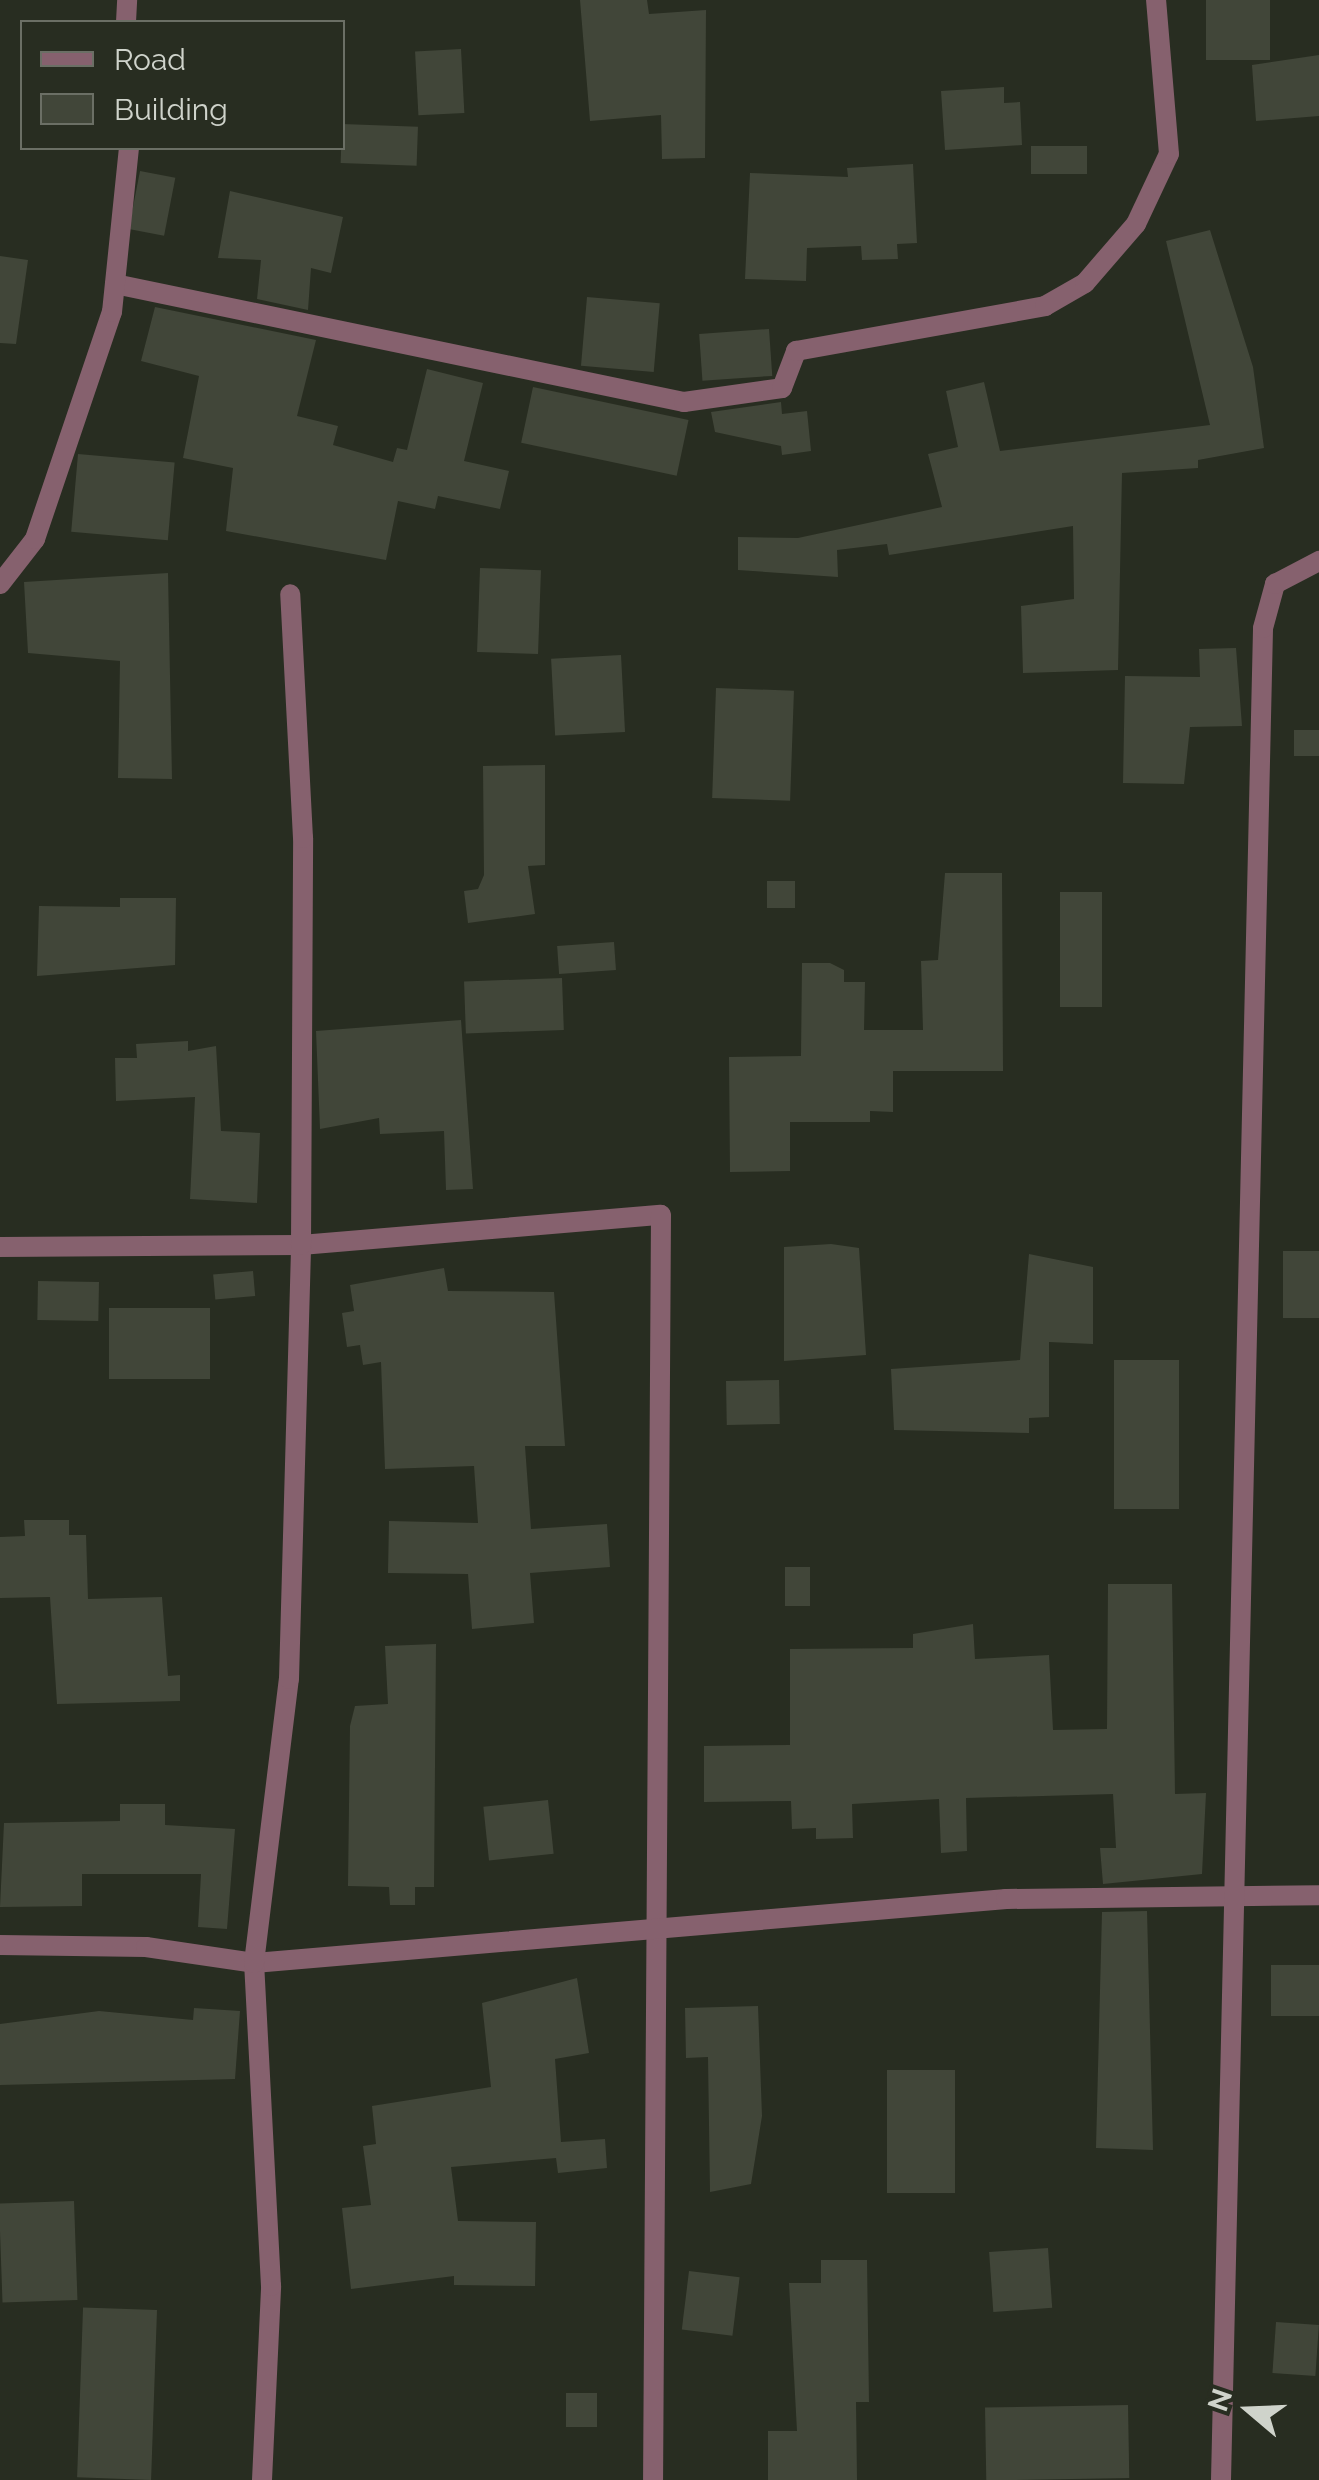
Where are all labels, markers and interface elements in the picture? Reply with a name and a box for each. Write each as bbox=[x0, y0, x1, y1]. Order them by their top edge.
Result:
legend bbox=[20, 20, 345, 150]
text: Road bbox=[114, 42, 186, 77]
text: Building bbox=[114, 92, 228, 127]
north arrow bbox=[1199, 2360, 1299, 2460]
text: N bbox=[1201, 2385, 1239, 2416]

